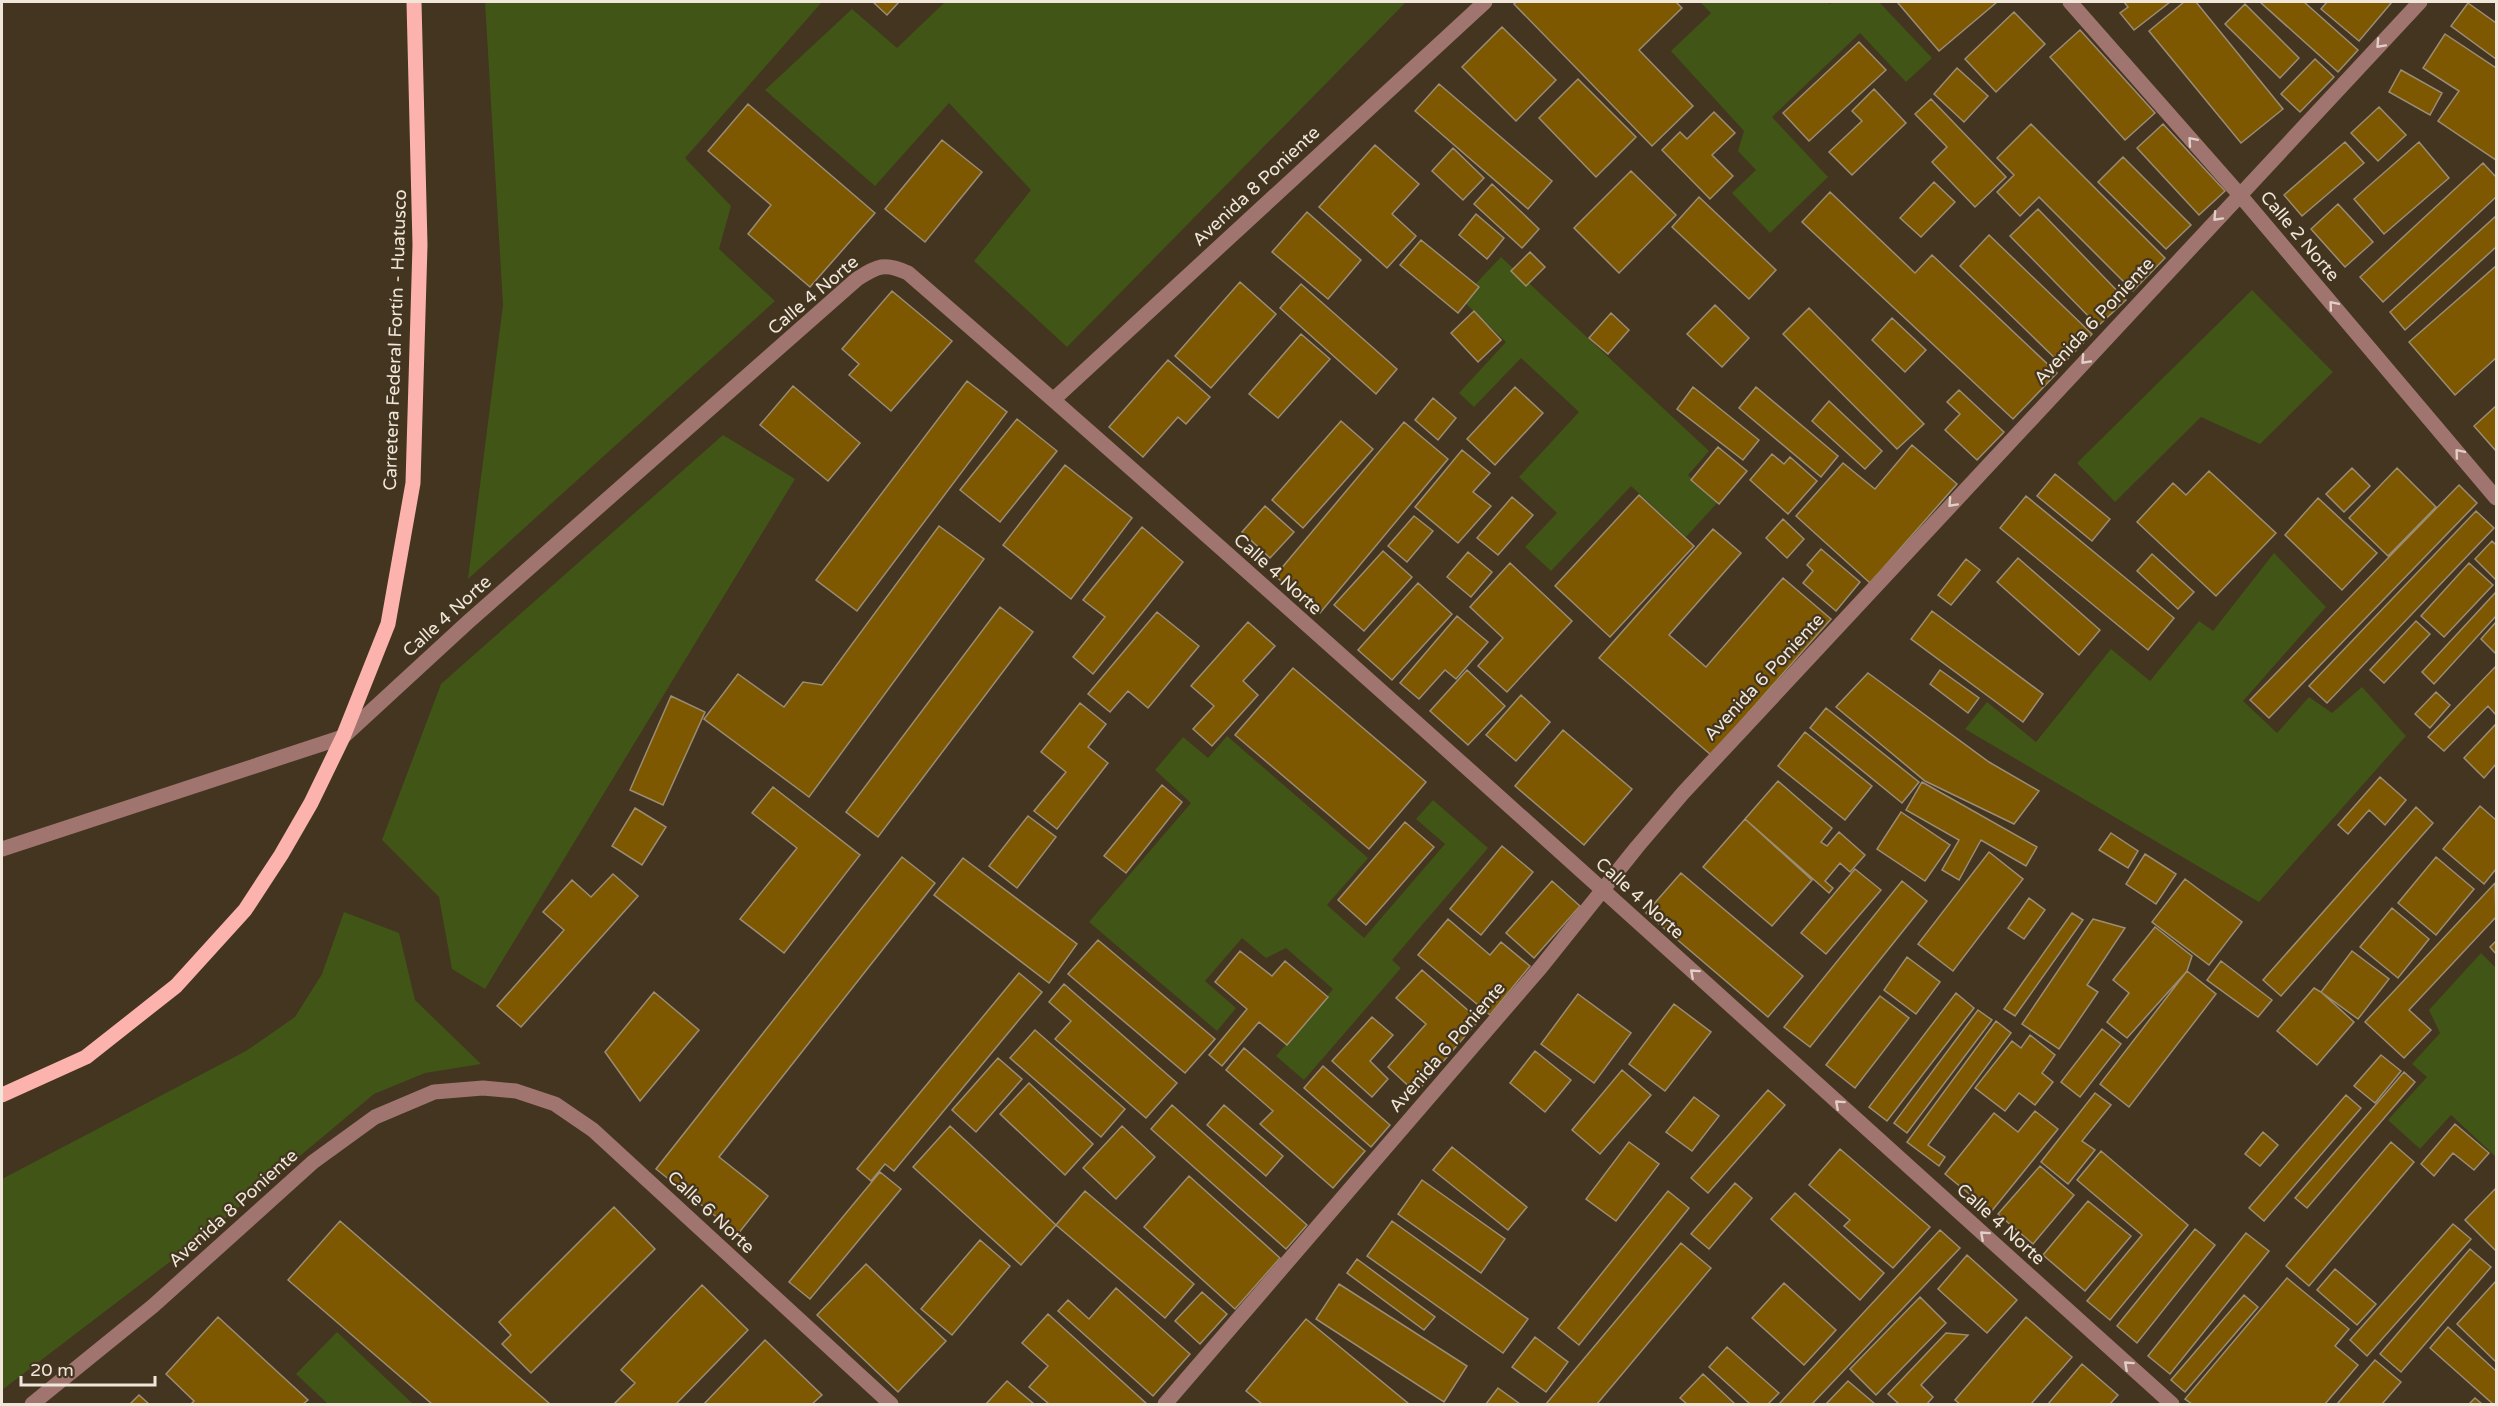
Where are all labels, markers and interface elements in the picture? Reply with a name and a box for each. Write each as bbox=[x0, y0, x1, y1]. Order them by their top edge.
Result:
one-way arrow bbox=[2376, 37, 2387, 48]
street label: Avenida 8 Poniente bbox=[1188, 121, 1324, 251]
one-way arrow bbox=[2188, 137, 2199, 147]
street label: Calle 2 Norte bbox=[2256, 186, 2344, 286]
street label: Carretera Federal Fortín - Huatusco bbox=[379, 189, 411, 491]
one-way arrow bbox=[2214, 210, 2225, 221]
street label: Calle 4 Norte bbox=[763, 251, 863, 339]
street label: Avenida 6 Poniente bbox=[2029, 253, 2159, 389]
one-way arrow bbox=[2329, 301, 2340, 312]
one-way arrow bbox=[2081, 353, 2092, 364]
one-way arrow bbox=[2455, 449, 2466, 460]
one-way arrow bbox=[1948, 496, 1959, 507]
street label: Calle 4 Norte bbox=[1229, 529, 1327, 619]
street label: Calle 4 Norte bbox=[398, 571, 496, 661]
street label: Avenida 6 Poniente bbox=[1699, 609, 1829, 745]
street label: Calle 4 Norte bbox=[1591, 853, 1689, 943]
one-way arrow bbox=[1690, 969, 1701, 980]
street label: Avenida 6 Poniente bbox=[1384, 977, 1510, 1117]
one-way arrow bbox=[1835, 1100, 1846, 1111]
street label: Avenida 8 Poniente bbox=[164, 1144, 302, 1272]
street label: Calle 6 Norte bbox=[663, 1166, 759, 1258]
street label: Calle 4 Norte bbox=[1952, 1179, 2050, 1269]
one-way arrow bbox=[1980, 1231, 1990, 1242]
scale bar bbox=[21, 1349, 154, 1387]
text: 20 m bbox=[30, 1359, 74, 1381]
one-way arrow bbox=[2125, 1361, 2135, 1372]

